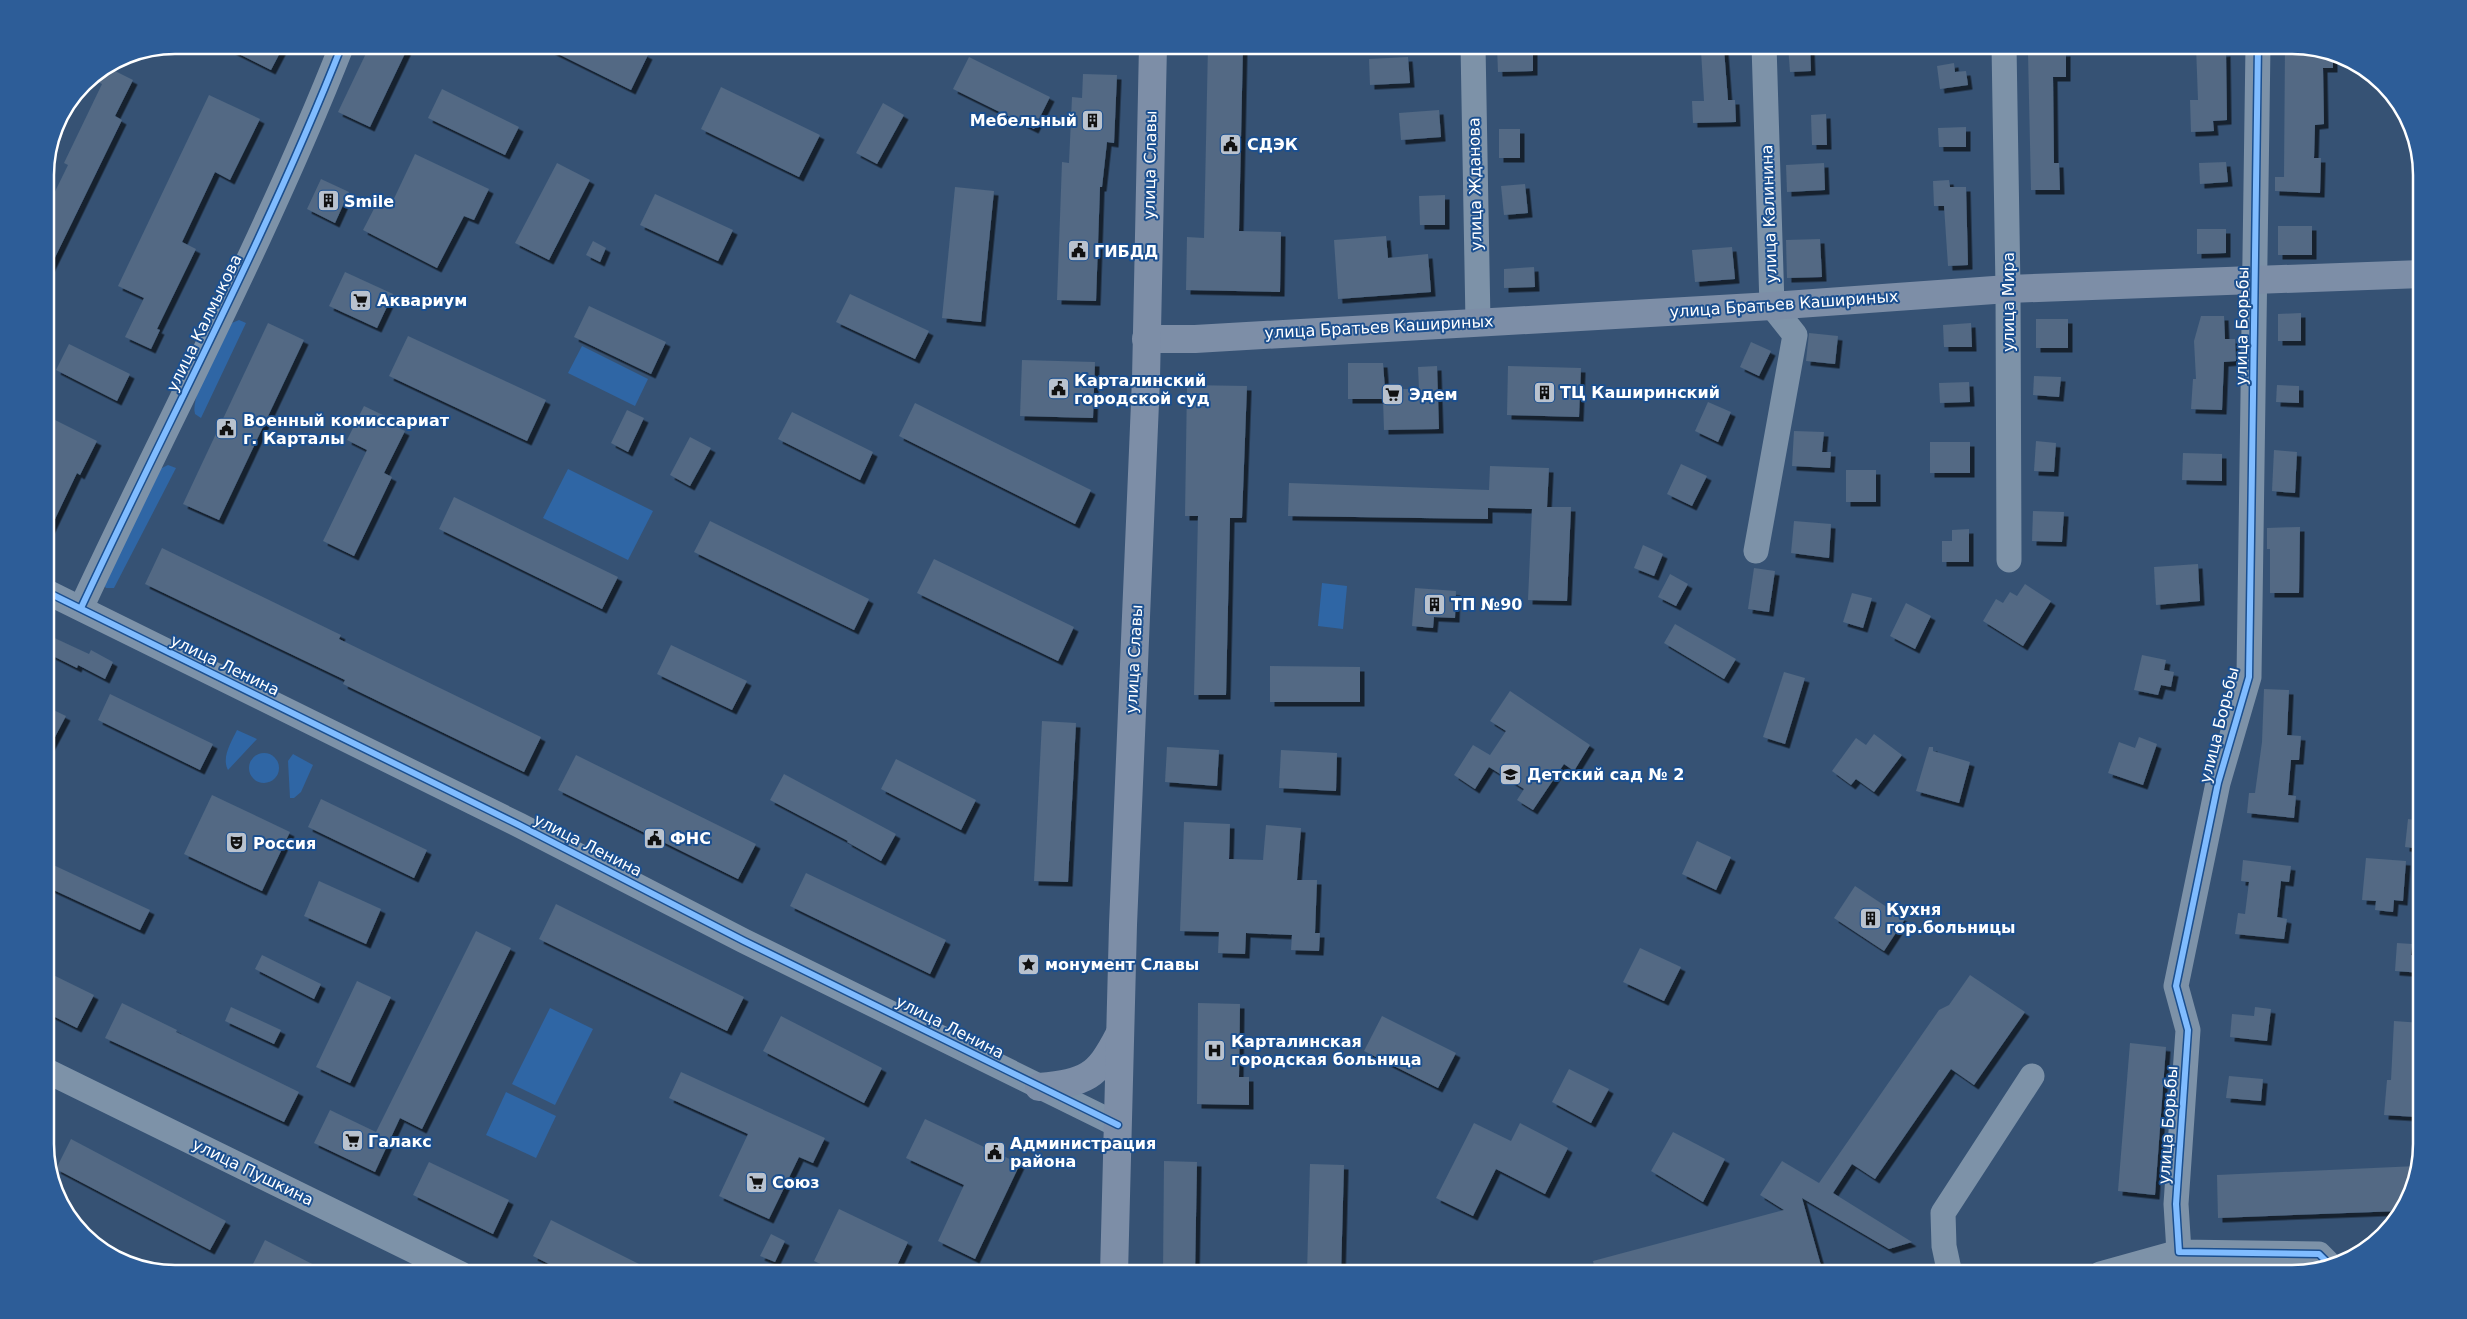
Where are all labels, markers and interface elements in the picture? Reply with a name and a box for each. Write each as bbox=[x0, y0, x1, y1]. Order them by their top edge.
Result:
building icon: Мебельный bbox=[1081, 108, 1105, 132]
street label: улица Славы bbox=[1140, 110, 1160, 220]
place label: Мебельный bbox=[970, 111, 1077, 130]
street label: улица Жданова bbox=[1464, 117, 1486, 251]
public building icon: СДЭК bbox=[1219, 132, 1243, 156]
place label: СДЭК bbox=[1247, 135, 1298, 154]
street label: улица Калинина bbox=[1757, 144, 1781, 284]
building icon: Smile bbox=[316, 189, 340, 213]
place label: Smile bbox=[344, 192, 394, 211]
public building icon: ГИБДД bbox=[1066, 239, 1090, 263]
place label: ГИБДД bbox=[1094, 242, 1158, 261]
street label: улица Калмыкова bbox=[162, 251, 246, 395]
street label: улица Мира bbox=[1999, 252, 2018, 352]
street label: улица Борьбы bbox=[2231, 266, 2253, 386]
street label: улица Братьев Кашириных bbox=[1669, 287, 1899, 321]
supermarket icon: Аквариум bbox=[349, 288, 373, 312]
place label: Аквариум bbox=[377, 291, 467, 310]
street label: улица Братьев Кашириных bbox=[1264, 312, 1494, 342]
place label: Карталинский городской суд bbox=[1074, 371, 1210, 408]
public building icon: Карталинский городской суд bbox=[1046, 377, 1070, 401]
building icon: ТЦ Каширинский bbox=[1532, 380, 1556, 404]
supermarket icon: Эдем bbox=[1381, 382, 1405, 406]
place label: ТЦ Каширинский bbox=[1560, 383, 1720, 402]
place label: Эдем bbox=[1409, 385, 1458, 404]
place label: Военный комиссариат г. Карталы bbox=[243, 411, 450, 448]
public building icon: Военный комиссариат г. Карталы bbox=[215, 417, 239, 441]
building icon: ТП №90 bbox=[1423, 592, 1447, 616]
place label: ТП №90 bbox=[1451, 595, 1522, 614]
street label: улица Славы bbox=[1122, 604, 1146, 714]
street label: улица Ленина bbox=[167, 630, 283, 700]
street label: улица Борьбы bbox=[2195, 665, 2243, 785]
school or university icon: Детский сад № 2 bbox=[1499, 762, 1523, 786]
place label: Детский сад № 2 bbox=[1527, 765, 1684, 784]
street label: улица Ленина bbox=[531, 810, 645, 880]
public building icon: ФНС bbox=[642, 826, 666, 850]
place label: ФНС bbox=[670, 829, 711, 848]
theatre icon: Россия bbox=[225, 831, 249, 855]
place label: Россия bbox=[253, 834, 316, 853]
place label: Кухня гор.больницы bbox=[1886, 900, 2015, 937]
building icon: Кухня гор.больницы bbox=[1858, 906, 1882, 930]
place icon: монумент Славы bbox=[1017, 952, 1041, 976]
place label: монумент Славы bbox=[1045, 955, 1199, 974]
street label: улица Ленина bbox=[893, 992, 1007, 1062]
place label: Карталинская городская больница bbox=[1231, 1032, 1422, 1069]
hospital icon: Карталинская городская больница bbox=[1203, 1038, 1227, 1062]
street label: улица Борьбы bbox=[2154, 1065, 2182, 1185]
supermarket icon: Галакс bbox=[340, 1129, 364, 1153]
place label: Галакс bbox=[368, 1132, 432, 1151]
street label: улица Пушкина bbox=[189, 1134, 317, 1210]
place label: Администрация района bbox=[1010, 1134, 1156, 1171]
public building icon: Администрация района bbox=[982, 1140, 1006, 1164]
supermarket icon: Союз bbox=[744, 1170, 768, 1194]
place label: Союз bbox=[772, 1173, 820, 1192]

